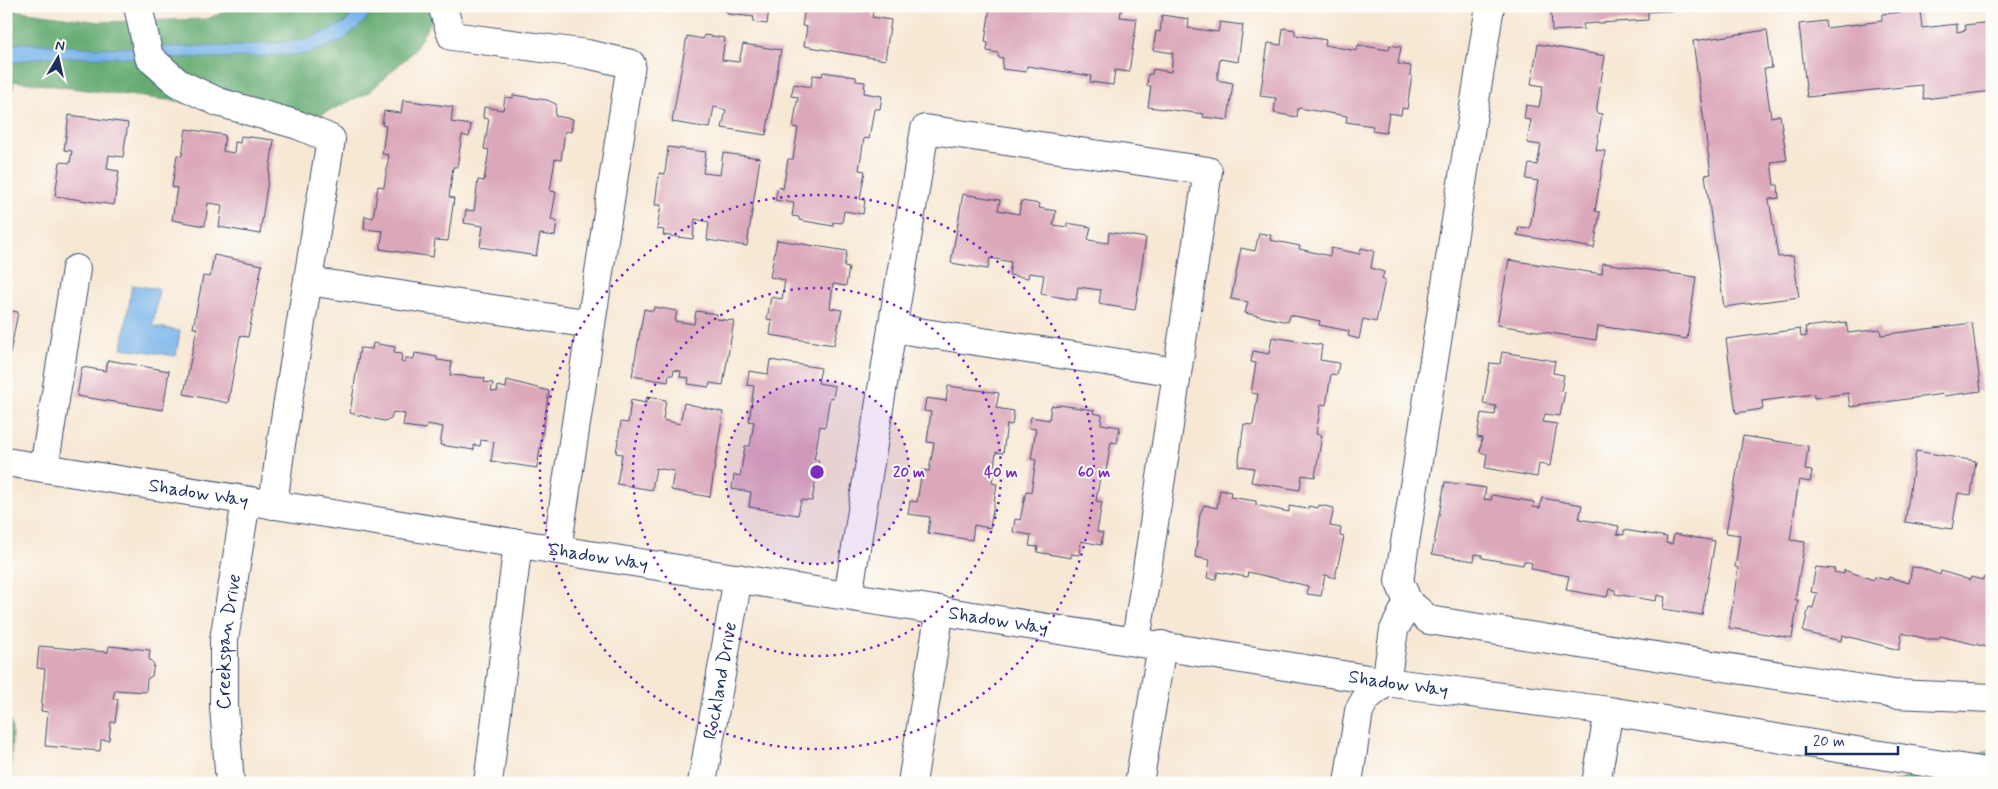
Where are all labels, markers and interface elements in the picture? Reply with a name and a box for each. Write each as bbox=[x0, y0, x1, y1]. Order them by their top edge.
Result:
north arrow bbox=[32, 32, 82, 82]
text: N bbox=[54, 37, 66, 56]
centre of rings bbox=[808, 463, 826, 481]
text: 20 m bbox=[893, 463, 925, 483]
text: 40 m bbox=[984, 463, 1018, 483]
text: 60 m bbox=[1078, 463, 1110, 483]
street label: Shadow Way bbox=[147, 472, 250, 513]
street label: Shadow Way bbox=[547, 536, 650, 577]
street label: Creekspan Drive bbox=[212, 572, 247, 710]
street label: Shadow Way bbox=[947, 600, 1050, 640]
street label: Rockland Drive bbox=[697, 620, 743, 741]
street label: Shadow Way bbox=[1347, 664, 1450, 703]
scale bar bbox=[1806, 724, 1898, 756]
text: 20 m bbox=[1813, 732, 1845, 752]

